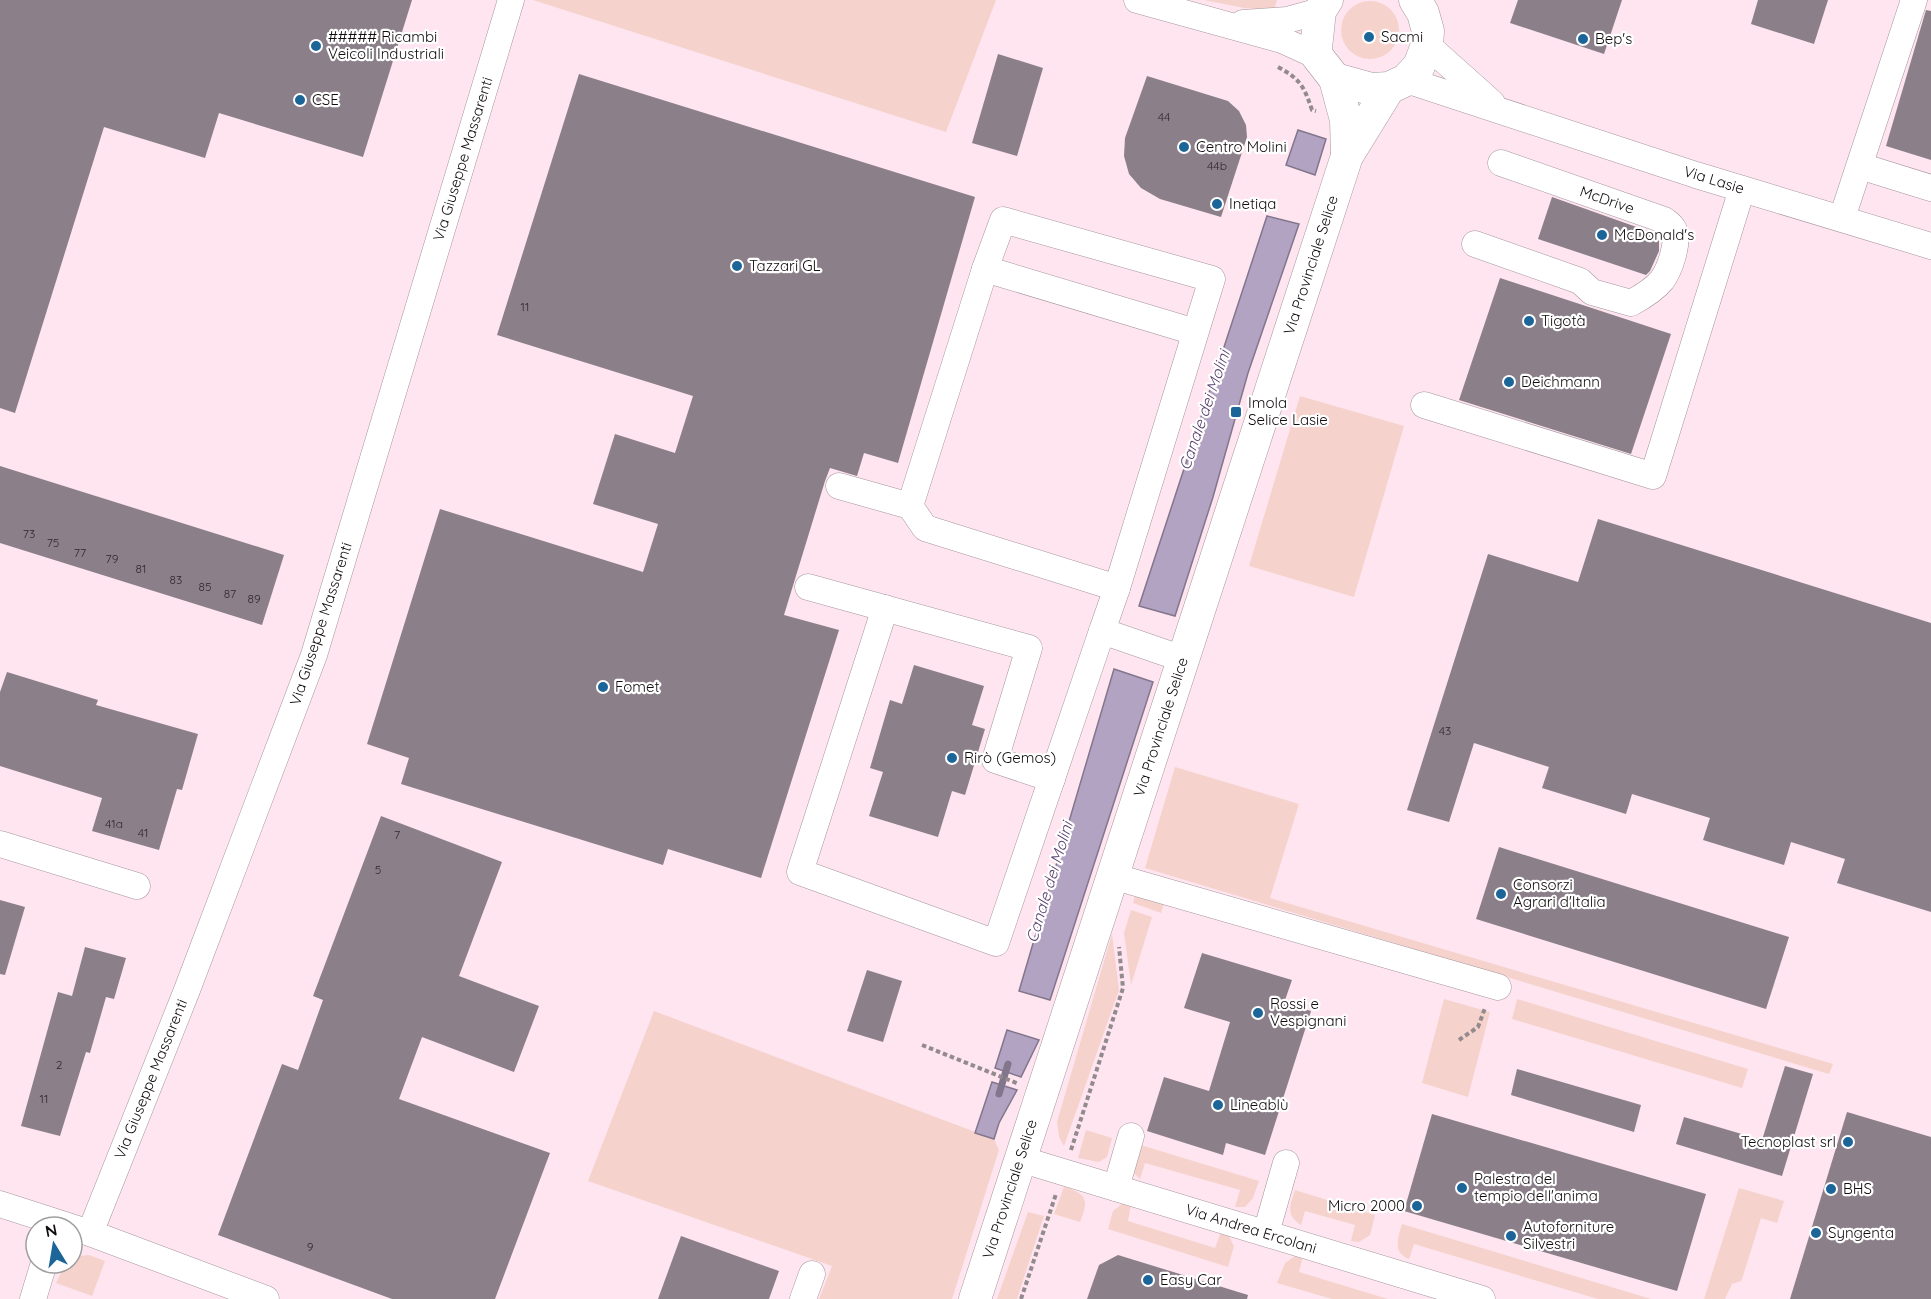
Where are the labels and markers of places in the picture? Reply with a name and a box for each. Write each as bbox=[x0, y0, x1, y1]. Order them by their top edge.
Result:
place label: ##### Ricambi Veicoli Industriali bbox=[328, 27, 444, 63]
place label: Sacmi bbox=[1381, 27, 1423, 46]
place label: Bep's bbox=[1595, 29, 1632, 48]
marker: Sacmi bbox=[1362, 30, 1376, 44]
marker: Bep's bbox=[1576, 32, 1590, 46]
marker: ##### Ricambi Veicoli Industriali bbox=[309, 39, 323, 53]
place label: CSE bbox=[312, 90, 339, 109]
marker: CSE bbox=[293, 93, 307, 107]
place label: Centro Molini bbox=[1196, 137, 1287, 156]
marker: Centro Molini bbox=[1177, 140, 1191, 154]
place label: Inetiqa bbox=[1229, 194, 1276, 213]
marker: Inetiqa bbox=[1210, 197, 1224, 211]
place label: McDonald's bbox=[1614, 225, 1694, 244]
marker: McDonald's bbox=[1595, 228, 1609, 242]
place label: Tazzari GL bbox=[749, 256, 821, 275]
marker: Tazzari GL bbox=[730, 259, 744, 273]
place label: Tigotà bbox=[1541, 311, 1586, 330]
marker: Tigotà bbox=[1522, 314, 1536, 328]
place label: Deichmann bbox=[1521, 372, 1600, 391]
marker: Deichmann bbox=[1502, 375, 1516, 389]
place label: Imola Selice Lasie bbox=[1248, 393, 1328, 429]
marker: Imola Selice Lasie bbox=[1229, 405, 1243, 419]
place label: Fomet bbox=[615, 677, 660, 696]
marker: Fomet bbox=[596, 680, 610, 694]
place label: Rirò (Gemos) bbox=[964, 748, 1056, 767]
marker: Rirò (Gemos) bbox=[945, 751, 959, 765]
place label: Consorzi Agrari d'Italia bbox=[1513, 875, 1606, 911]
marker: Consorzi Agrari d'Italia bbox=[1494, 887, 1508, 901]
place label: Rossi e Vespignani bbox=[1270, 994, 1346, 1030]
marker: Rossi e Vespignani bbox=[1251, 1006, 1265, 1020]
place label: Lineablù bbox=[1230, 1095, 1289, 1114]
marker: Lineablù bbox=[1211, 1098, 1225, 1112]
place label: Tecnoplast srl bbox=[1741, 1132, 1836, 1151]
marker: Tecnoplast srl bbox=[1841, 1135, 1855, 1149]
place label: Palestra del tempio dell'anima bbox=[1474, 1169, 1598, 1205]
place label: BHS bbox=[1843, 1179, 1872, 1198]
marker: Palestra del tempio dell'anima bbox=[1455, 1181, 1469, 1195]
marker: BHS bbox=[1824, 1182, 1838, 1196]
place label: Micro 2000 bbox=[1328, 1196, 1405, 1215]
marker: Micro 2000 bbox=[1410, 1199, 1424, 1213]
place label: Autoforniture Silvestri bbox=[1523, 1217, 1614, 1253]
place label: Syngenta bbox=[1828, 1223, 1894, 1242]
marker: Syngenta bbox=[1809, 1226, 1823, 1240]
marker: Autoforniture Silvestri bbox=[1504, 1229, 1518, 1243]
place label: Easy Car bbox=[1160, 1270, 1222, 1289]
marker: Easy Car bbox=[1141, 1273, 1155, 1287]

